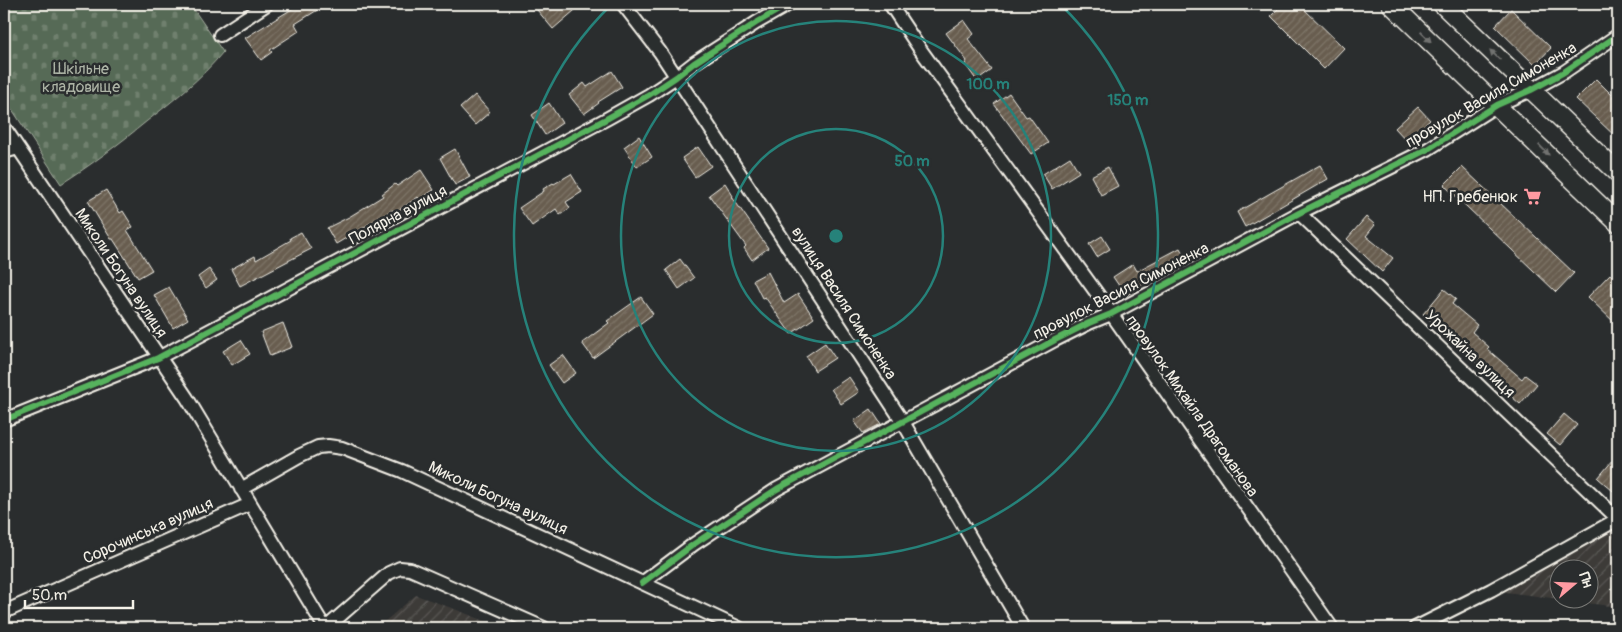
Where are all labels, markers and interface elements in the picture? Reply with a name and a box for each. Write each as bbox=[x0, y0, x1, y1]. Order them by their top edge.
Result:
one-way arrow bbox=[1420, 31, 1432, 43]
street label: провулок Василя Симоненка bbox=[1402, 38, 1580, 152]
one-way arrow bbox=[1489, 49, 1501, 61]
park label: Шкільне кладовище bbox=[42, 59, 120, 97]
text: 100 m bbox=[967, 75, 1009, 94]
text: 150 m bbox=[1108, 91, 1148, 110]
one-way arrow bbox=[1537, 144, 1549, 156]
text: 50 m bbox=[895, 152, 929, 171]
street label: Полярна вулиця bbox=[345, 181, 451, 249]
place label: НП. Гребенюк bbox=[1422, 187, 1518, 207]
supermarket icon: НП. Гребенюк bbox=[1522, 187, 1542, 207]
street label: Миколи Богуна вулиця bbox=[70, 205, 172, 341]
street label: вулиця Василя Симоненка bbox=[787, 223, 901, 383]
centre of rings bbox=[827, 227, 845, 245]
street label: провулок Василя Симоненка bbox=[1030, 238, 1212, 344]
street label: Урожайна вулиця bbox=[1421, 306, 1519, 402]
street label: провулок Михайла Драгоманова bbox=[1121, 311, 1263, 501]
street label: Миколи Богуна вулиця bbox=[425, 457, 571, 539]
street label: Сорочинська вулиця bbox=[80, 493, 216, 569]
north arrow bbox=[1550, 560, 1600, 610]
text: Пн bbox=[1575, 570, 1596, 590]
scale bar bbox=[25, 577, 132, 609]
text: 50 m bbox=[32, 586, 67, 605]

